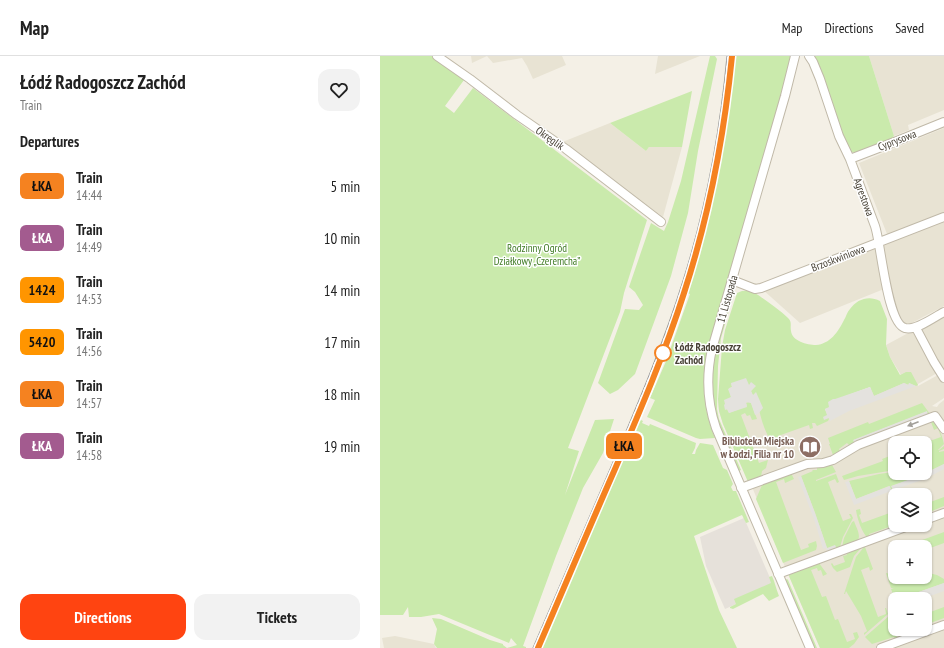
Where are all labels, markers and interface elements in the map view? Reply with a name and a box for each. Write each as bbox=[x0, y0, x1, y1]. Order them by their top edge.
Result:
text: Map bbox=[20, 16, 49, 40]
text: Map bbox=[782, 19, 802, 37]
text: Directions bbox=[824, 19, 873, 37]
text: Saved bbox=[895, 19, 924, 37]
button: heart bbox=[318, 69, 360, 111]
text: Łódź Radogoszcz Zachód bbox=[20, 70, 186, 94]
text: Train bbox=[20, 97, 42, 114]
street label: Okręglik bbox=[533, 123, 568, 153]
street label: Cyprysowa bbox=[876, 126, 918, 154]
text: Departures bbox=[20, 132, 79, 151]
text: Train bbox=[76, 168, 103, 187]
street label: Agrestowa bbox=[851, 176, 877, 218]
text: ŁKA bbox=[32, 177, 52, 195]
text: 5 min bbox=[330, 177, 360, 196]
text: 14:44 bbox=[76, 187, 102, 204]
text: Train bbox=[76, 220, 103, 239]
text: ŁKA bbox=[32, 229, 52, 247]
text: 10 min bbox=[324, 229, 360, 248]
text: 14:49 bbox=[76, 239, 102, 256]
park label: Rodzinny Ogród Działkowy „Czeremcha” bbox=[494, 241, 580, 268]
street label: Brzoskwiniowa bbox=[809, 241, 867, 275]
text: Train bbox=[76, 272, 103, 291]
street label: 11 Listopada bbox=[714, 274, 740, 324]
text: 1424 bbox=[29, 281, 55, 299]
text: 14 min bbox=[324, 281, 360, 300]
text: 14:53 bbox=[76, 291, 102, 308]
text: Train bbox=[76, 324, 103, 343]
text: 5420 bbox=[29, 333, 55, 351]
text: 17 min bbox=[324, 333, 360, 352]
place label: Łódź Radogoszcz Zachód bbox=[675, 340, 741, 367]
text: 14:56 bbox=[76, 343, 102, 360]
marker: Łódź Radogoszcz Zachód bbox=[654, 344, 672, 362]
text: Train bbox=[76, 376, 103, 395]
text: ŁKA bbox=[32, 385, 52, 403]
text: 18 min bbox=[324, 385, 360, 404]
text: 14:57 bbox=[76, 395, 102, 412]
one-way arrow bbox=[907, 422, 919, 428]
text: Train bbox=[76, 428, 103, 447]
line badge: ŁKA bbox=[601, 433, 647, 459]
place label: Biblioteka Miejska w Łodzi, Filia nr 10 bbox=[720, 434, 794, 461]
library icon: Biblioteka Miejska w Łodzi, Filia nr 10 bbox=[797, 434, 823, 460]
map controls bbox=[888, 436, 932, 636]
button: locate bbox=[888, 436, 932, 480]
text: ŁKA bbox=[32, 437, 52, 455]
text: 19 min bbox=[324, 437, 360, 456]
text: ŁKA bbox=[614, 437, 634, 455]
text: 14:58 bbox=[76, 447, 102, 464]
button: layers bbox=[888, 488, 932, 532]
button: + bbox=[888, 540, 932, 584]
button: − bbox=[888, 592, 932, 636]
button: Directions bbox=[20, 594, 186, 640]
button: Tickets bbox=[194, 594, 360, 640]

